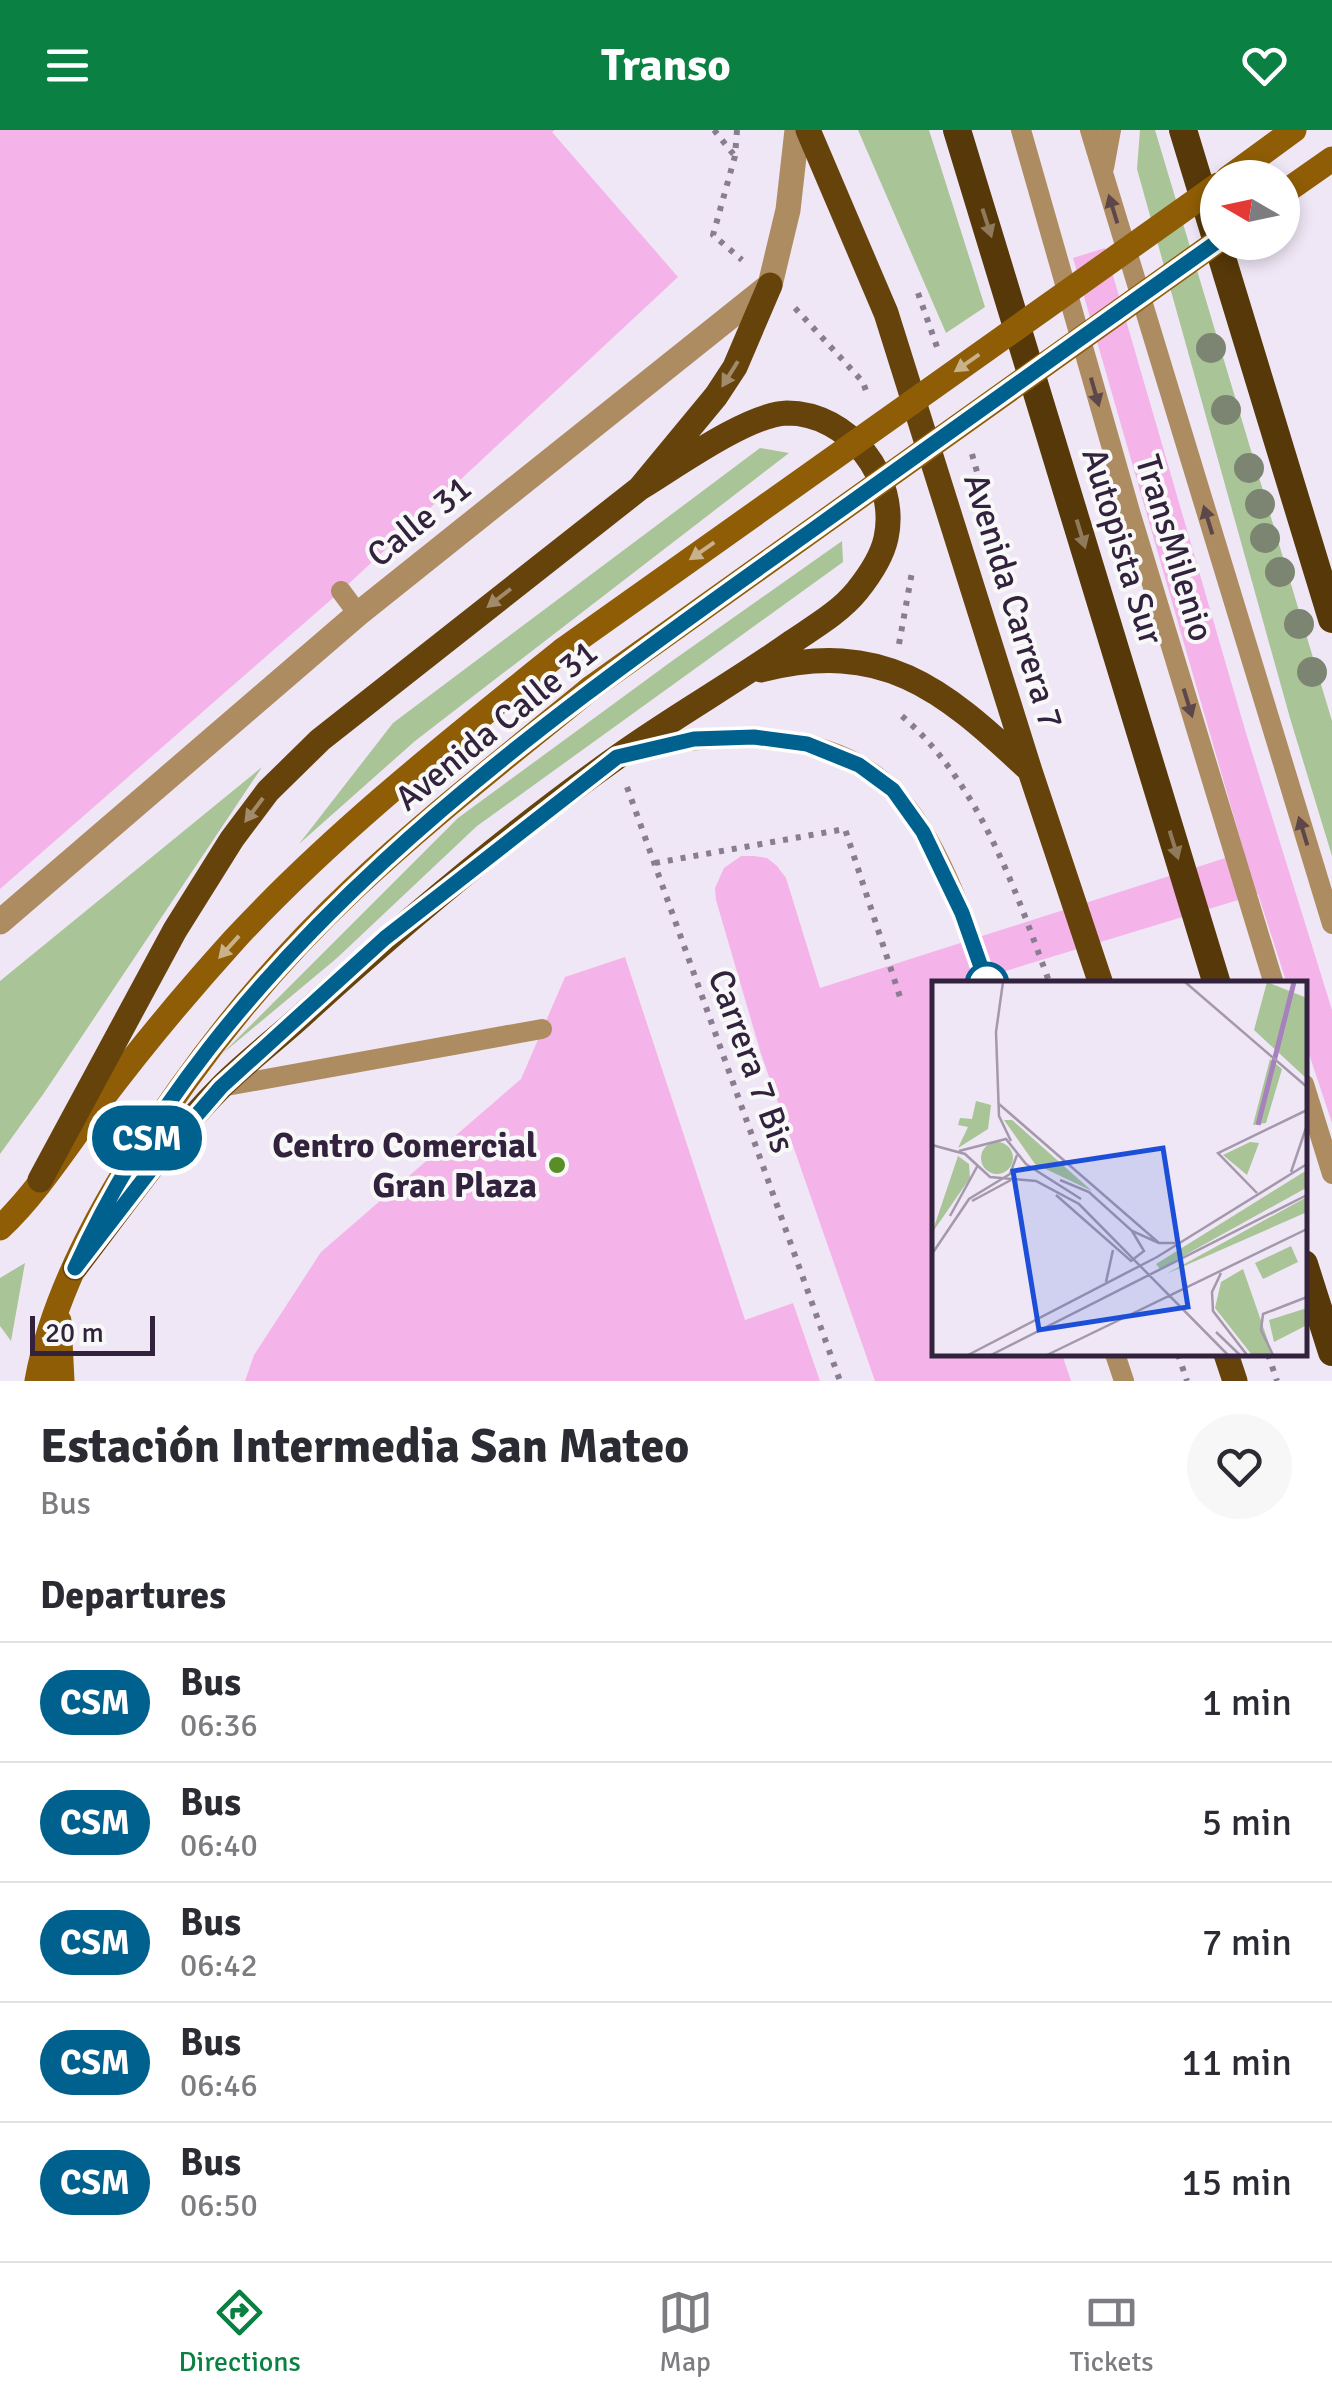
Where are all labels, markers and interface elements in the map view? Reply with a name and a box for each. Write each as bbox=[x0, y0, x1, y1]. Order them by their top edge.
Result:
icon: menu bbox=[40, 38, 95, 93]
text: Transo bbox=[601, 38, 731, 93]
icon: heart bbox=[1237, 38, 1292, 93]
north arrow bbox=[1200, 160, 1300, 260]
map controls bbox=[1200, 160, 1300, 260]
one-way arrow bbox=[1105, 194, 1120, 224]
one-way arrow bbox=[980, 208, 995, 238]
one-way arrow bbox=[954, 353, 980, 372]
one-way arrow bbox=[722, 360, 739, 388]
one-way arrow bbox=[1088, 377, 1104, 408]
street label: Autopista Sur bbox=[1072, 443, 1173, 650]
street label: TransMilenio bbox=[1126, 450, 1223, 646]
street label: Calle 31 bbox=[359, 466, 480, 576]
street label: Avenida Carrera 7 bbox=[954, 468, 1073, 734]
one-way arrow bbox=[1200, 505, 1215, 535]
one-way arrow bbox=[1074, 519, 1089, 550]
one-way arrow bbox=[689, 541, 715, 561]
one-way arrow bbox=[486, 588, 512, 608]
street label: Avenida Calle 31 bbox=[386, 631, 606, 820]
one-way arrow bbox=[1181, 689, 1196, 719]
one-way arrow bbox=[244, 797, 264, 823]
one-way arrow bbox=[1295, 816, 1310, 846]
one-way arrow bbox=[1167, 830, 1182, 861]
one-way arrow bbox=[218, 935, 241, 959]
unlabelled marker bbox=[966, 963, 1008, 1005]
street label: Carrera 7 Bis bbox=[699, 964, 805, 1159]
inset map bbox=[932, 981, 1307, 1356]
line badge: CSM bbox=[90, 1106, 204, 1170]
text: CSM bbox=[112, 1117, 182, 1160]
place label: Centro Comercial Gran Plaza bbox=[272, 1124, 537, 1207]
marker: Centro Comercial Gran Plaza bbox=[546, 1154, 568, 1176]
scale bar bbox=[30, 1311, 155, 1356]
text: 20 m bbox=[45, 1316, 104, 1350]
button: heart bbox=[1187, 1414, 1292, 1519]
text: Estación Intermedia San Mateo bbox=[40, 1417, 689, 1476]
text: Bus bbox=[40, 1484, 91, 1523]
text: Departures bbox=[40, 1572, 226, 1619]
text: Bus bbox=[180, 1659, 241, 1706]
text: 1 min bbox=[1202, 1679, 1292, 1726]
text: CSM bbox=[60, 1681, 130, 1724]
text: 06:36 bbox=[180, 1706, 258, 1745]
text: Bus bbox=[180, 1779, 241, 1826]
text: 5 min bbox=[1202, 1799, 1292, 1846]
text: CSM bbox=[60, 1801, 130, 1844]
text: 06:40 bbox=[180, 1826, 258, 1865]
text: Bus bbox=[180, 1899, 241, 1946]
text: 7 min bbox=[1202, 1919, 1292, 1966]
text: CSM bbox=[60, 1921, 130, 1964]
text: 06:42 bbox=[180, 1946, 258, 1985]
text: Bus bbox=[180, 2019, 241, 2066]
text: 11 min bbox=[1181, 2039, 1292, 2086]
text: CSM bbox=[60, 2041, 130, 2084]
text: 06:46 bbox=[180, 2066, 258, 2105]
text: Bus bbox=[180, 2139, 241, 2186]
text: 15 min bbox=[1181, 2159, 1292, 2206]
text: CSM bbox=[60, 2161, 130, 2204]
text: 06:50 bbox=[180, 2186, 258, 2225]
tab: Directions bbox=[178, 2285, 301, 2379]
tab: Map bbox=[658, 2285, 713, 2379]
tab: Tickets bbox=[1069, 2285, 1154, 2379]

